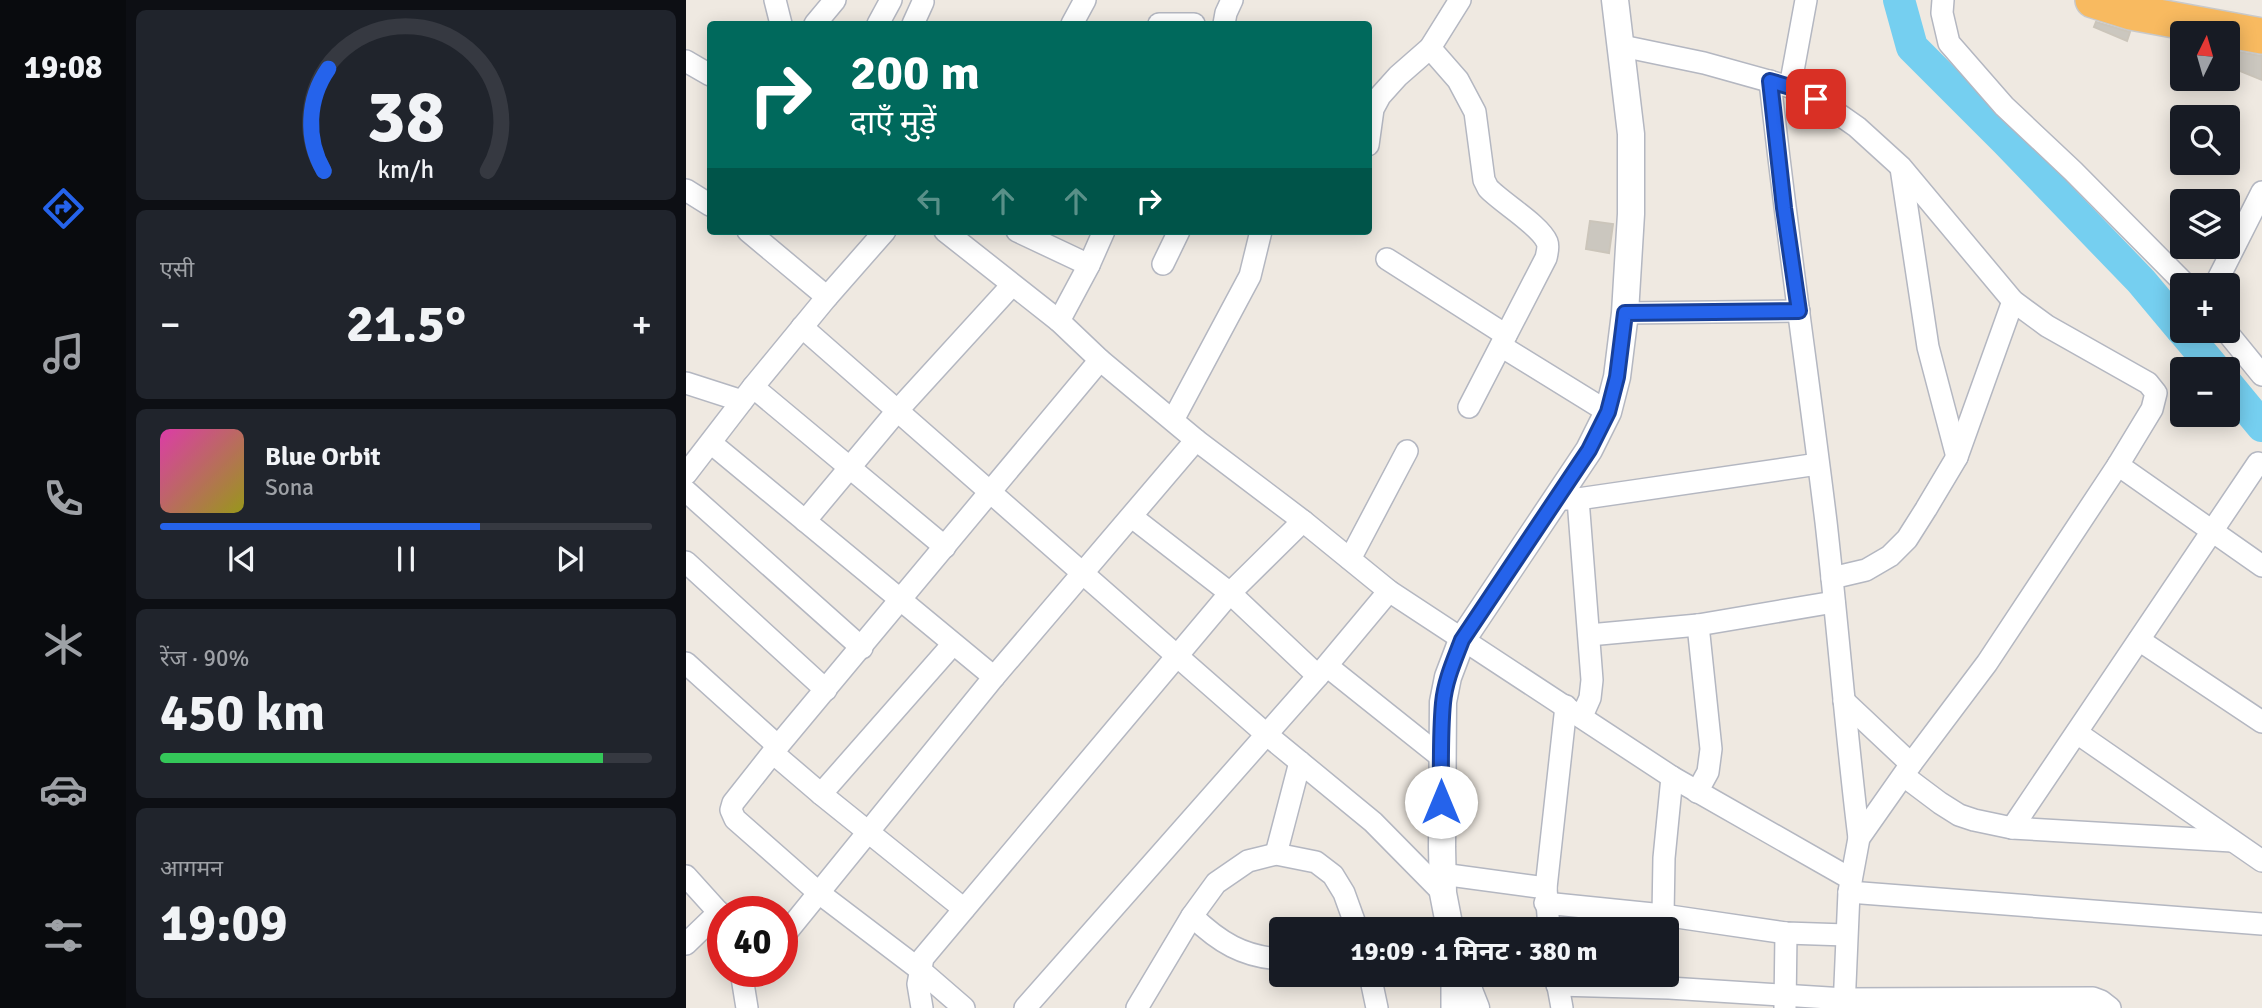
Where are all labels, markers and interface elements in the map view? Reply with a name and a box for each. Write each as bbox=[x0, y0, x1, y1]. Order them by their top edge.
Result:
north arrow bbox=[2170, 21, 2240, 91]
map controls bbox=[2170, 21, 2240, 427]
text: 200 m bbox=[850, 43, 980, 103]
text: 19:08 bbox=[24, 48, 102, 87]
icon: right bbox=[735, 49, 826, 140]
pin bbox=[1786, 69, 1846, 129]
text: 38 bbox=[367, 73, 445, 162]
icon: arrive bbox=[1797, 80, 1835, 118]
text: दाएँ मुड़ें bbox=[850, 103, 936, 142]
button: search bbox=[2170, 105, 2240, 175]
text: km/h bbox=[378, 154, 434, 185]
icon: left bbox=[911, 182, 949, 220]
icon: ahead bbox=[984, 182, 1022, 220]
icon: ahead bbox=[1057, 182, 1095, 220]
icon: right bbox=[1130, 182, 1168, 220]
icon: directions bbox=[39, 184, 88, 233]
button: layers bbox=[2170, 189, 2240, 259]
text: एसी bbox=[160, 255, 194, 284]
button: + bbox=[2170, 273, 2240, 343]
text: 21.5° bbox=[346, 292, 466, 356]
text: − bbox=[160, 301, 181, 348]
text: + bbox=[631, 301, 652, 348]
icon: music bbox=[39, 329, 88, 378]
button: − bbox=[2170, 357, 2240, 427]
text: Blue Orbit bbox=[265, 441, 381, 473]
text: Sona bbox=[265, 473, 314, 502]
icon: phone bbox=[39, 474, 88, 523]
icon: previous bbox=[223, 540, 261, 578]
icon: pause bbox=[387, 540, 425, 578]
icon: next bbox=[551, 540, 589, 578]
icon: climate bbox=[39, 620, 88, 669]
text: रेंज · 90% bbox=[160, 644, 249, 673]
text: 450 km bbox=[160, 681, 325, 745]
icon: car bbox=[39, 765, 88, 814]
position arrow bbox=[1404, 765, 1478, 839]
text: आगमन bbox=[160, 854, 223, 883]
text: 19:09 bbox=[160, 891, 288, 955]
speed limit sign: 40 bbox=[707, 896, 798, 987]
icon: filters bbox=[39, 911, 88, 960]
text: 19:09 · 1 मिनट · 380 m bbox=[1350, 936, 1598, 968]

